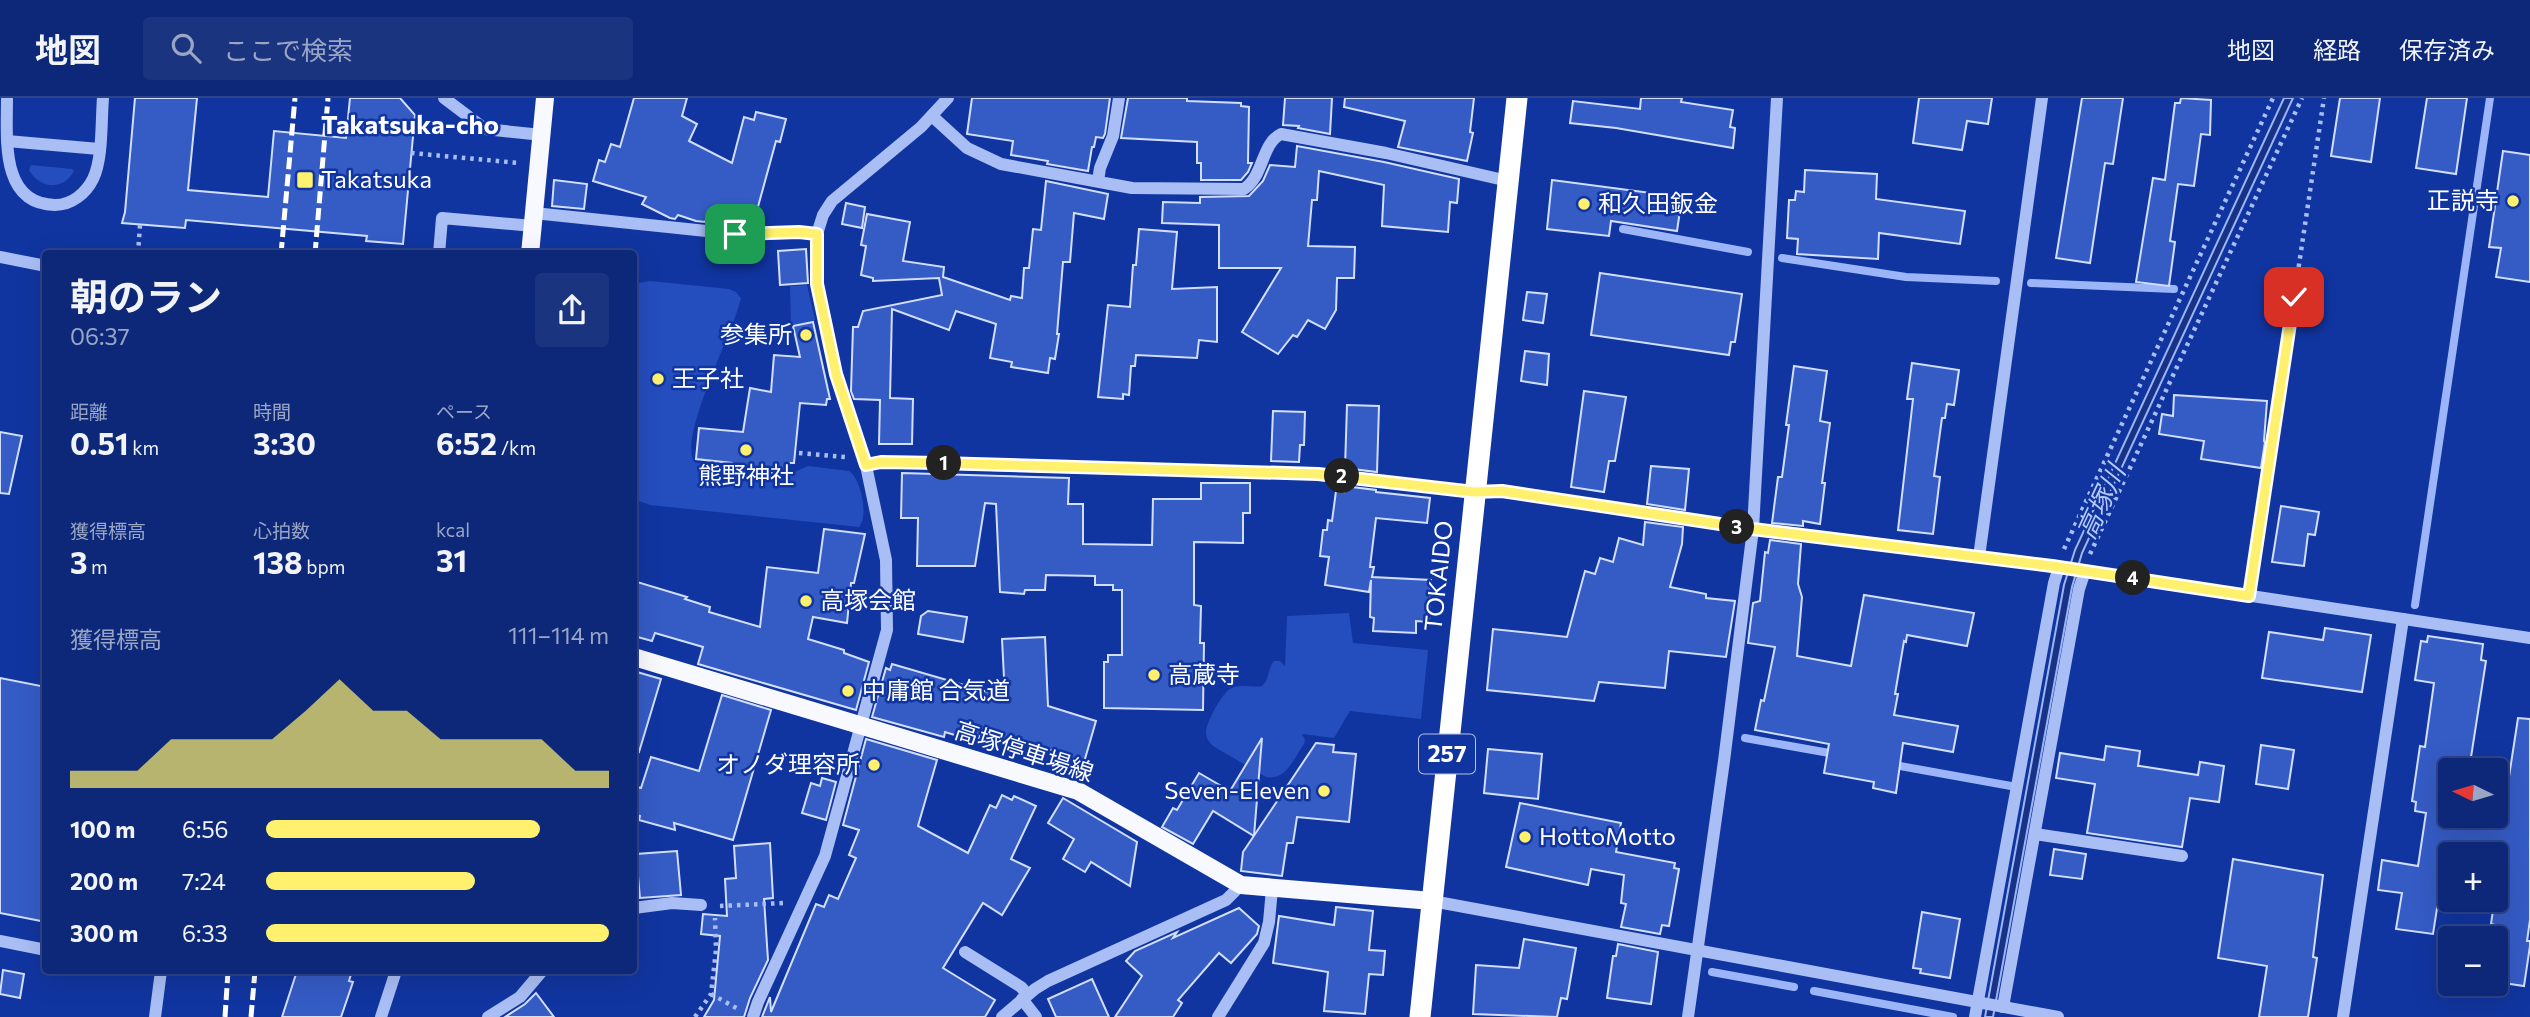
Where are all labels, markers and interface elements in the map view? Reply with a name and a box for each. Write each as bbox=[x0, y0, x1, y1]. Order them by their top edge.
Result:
search box bbox=[143, 17, 633, 80]
text: 地図 bbox=[35, 28, 101, 69]
icon: search bbox=[167, 29, 205, 67]
text: ここで検索 bbox=[223, 34, 353, 65]
text: 地図 bbox=[2227, 35, 2275, 64]
text: 経路 bbox=[2313, 35, 2361, 64]
text: 保存済み bbox=[2399, 35, 2495, 64]
district label: Takatsuka-cho bbox=[321, 108, 499, 139]
place label: Takatsuka bbox=[321, 164, 432, 193]
marker: Takatsuka bbox=[295, 170, 315, 190]
place label: 正説寺 bbox=[2427, 185, 2499, 214]
place label: 和久田鈑金 bbox=[1598, 188, 1718, 217]
marker: 正説寺 bbox=[2505, 193, 2521, 209]
marker: 和久田鈑金 bbox=[1576, 196, 1592, 212]
pin bbox=[705, 204, 765, 264]
icon: arrive bbox=[716, 215, 754, 253]
pin bbox=[2264, 267, 2324, 327]
text: 朝のラン bbox=[70, 272, 222, 319]
button: share bbox=[535, 273, 609, 347]
icon: check bbox=[2275, 278, 2313, 316]
place label: 参集所 bbox=[720, 319, 792, 348]
text: 06:37 bbox=[70, 322, 130, 350]
marker: 参集所 bbox=[798, 327, 814, 343]
place label: 王子社 bbox=[672, 363, 744, 392]
marker: 王子社 bbox=[650, 371, 666, 387]
text: 距離 bbox=[70, 400, 108, 423]
text: 時間 bbox=[253, 400, 291, 423]
text: ペース bbox=[436, 400, 492, 423]
text: 0.51 bbox=[70, 424, 129, 461]
text: 3:30 bbox=[253, 424, 316, 461]
text: 6:52 bbox=[436, 424, 497, 461]
text: km bbox=[129, 436, 159, 459]
text: /km bbox=[497, 436, 536, 459]
marker: 熊野神社 bbox=[738, 442, 754, 458]
pin: 1 bbox=[926, 446, 962, 480]
text: 1 bbox=[939, 451, 948, 474]
water label: 高塚川 bbox=[2069, 457, 2131, 543]
pin: 2 bbox=[1324, 458, 1360, 494]
place label: 熊野神社 bbox=[698, 460, 794, 489]
text: 2 bbox=[1336, 464, 1347, 487]
pin: 3 bbox=[1720, 510, 1754, 544]
text: 3 bbox=[1731, 515, 1742, 538]
text: kcal bbox=[436, 518, 470, 541]
text: 獲得標高 bbox=[70, 519, 146, 542]
text: 心拍数 bbox=[253, 519, 310, 542]
street label: TOKAIDO bbox=[1417, 519, 1458, 633]
text: 31 bbox=[436, 541, 467, 578]
text: 3 bbox=[70, 543, 87, 580]
text: 138 bbox=[253, 543, 303, 580]
text: m bbox=[87, 555, 108, 578]
text: bpm bbox=[303, 555, 345, 578]
pin: 4 bbox=[2116, 560, 2150, 596]
text: 4 bbox=[2127, 566, 2138, 589]
place label: 高塚会館 bbox=[820, 585, 916, 614]
marker: 高塚会館 bbox=[798, 593, 814, 609]
text: 111–114 m bbox=[508, 621, 609, 649]
text: 獲得標高 bbox=[70, 625, 162, 653]
place label: 高蔵寺 bbox=[1168, 659, 1240, 688]
marker: 高蔵寺 bbox=[1146, 667, 1162, 683]
place label: 中庸館 合気道 bbox=[862, 675, 1011, 704]
marker: 中庸館 合気道 bbox=[840, 683, 856, 699]
street label: 高塚停車場線 bbox=[952, 715, 1097, 787]
road number: 257 bbox=[1419, 734, 1475, 774]
place label: オノダ理容所 bbox=[716, 749, 860, 778]
marker: オノダ理容所 bbox=[866, 757, 882, 773]
north arrow bbox=[2438, 758, 2508, 828]
map controls bbox=[2438, 758, 2508, 996]
place label: Seven-Eleven bbox=[1164, 775, 1310, 804]
marker: Seven-Eleven bbox=[1316, 783, 1332, 799]
text: 100 m bbox=[70, 815, 135, 843]
text: 6:56 bbox=[182, 815, 229, 843]
place label: HottoMotto bbox=[1539, 821, 1676, 850]
marker: HottoMotto bbox=[1517, 829, 1533, 845]
button: + bbox=[2438, 842, 2508, 912]
text: 200 m bbox=[70, 867, 138, 895]
text: 7:24 bbox=[182, 867, 226, 895]
text: 300 m bbox=[70, 919, 138, 947]
text: 6:33 bbox=[182, 919, 228, 947]
button: − bbox=[2438, 926, 2508, 996]

